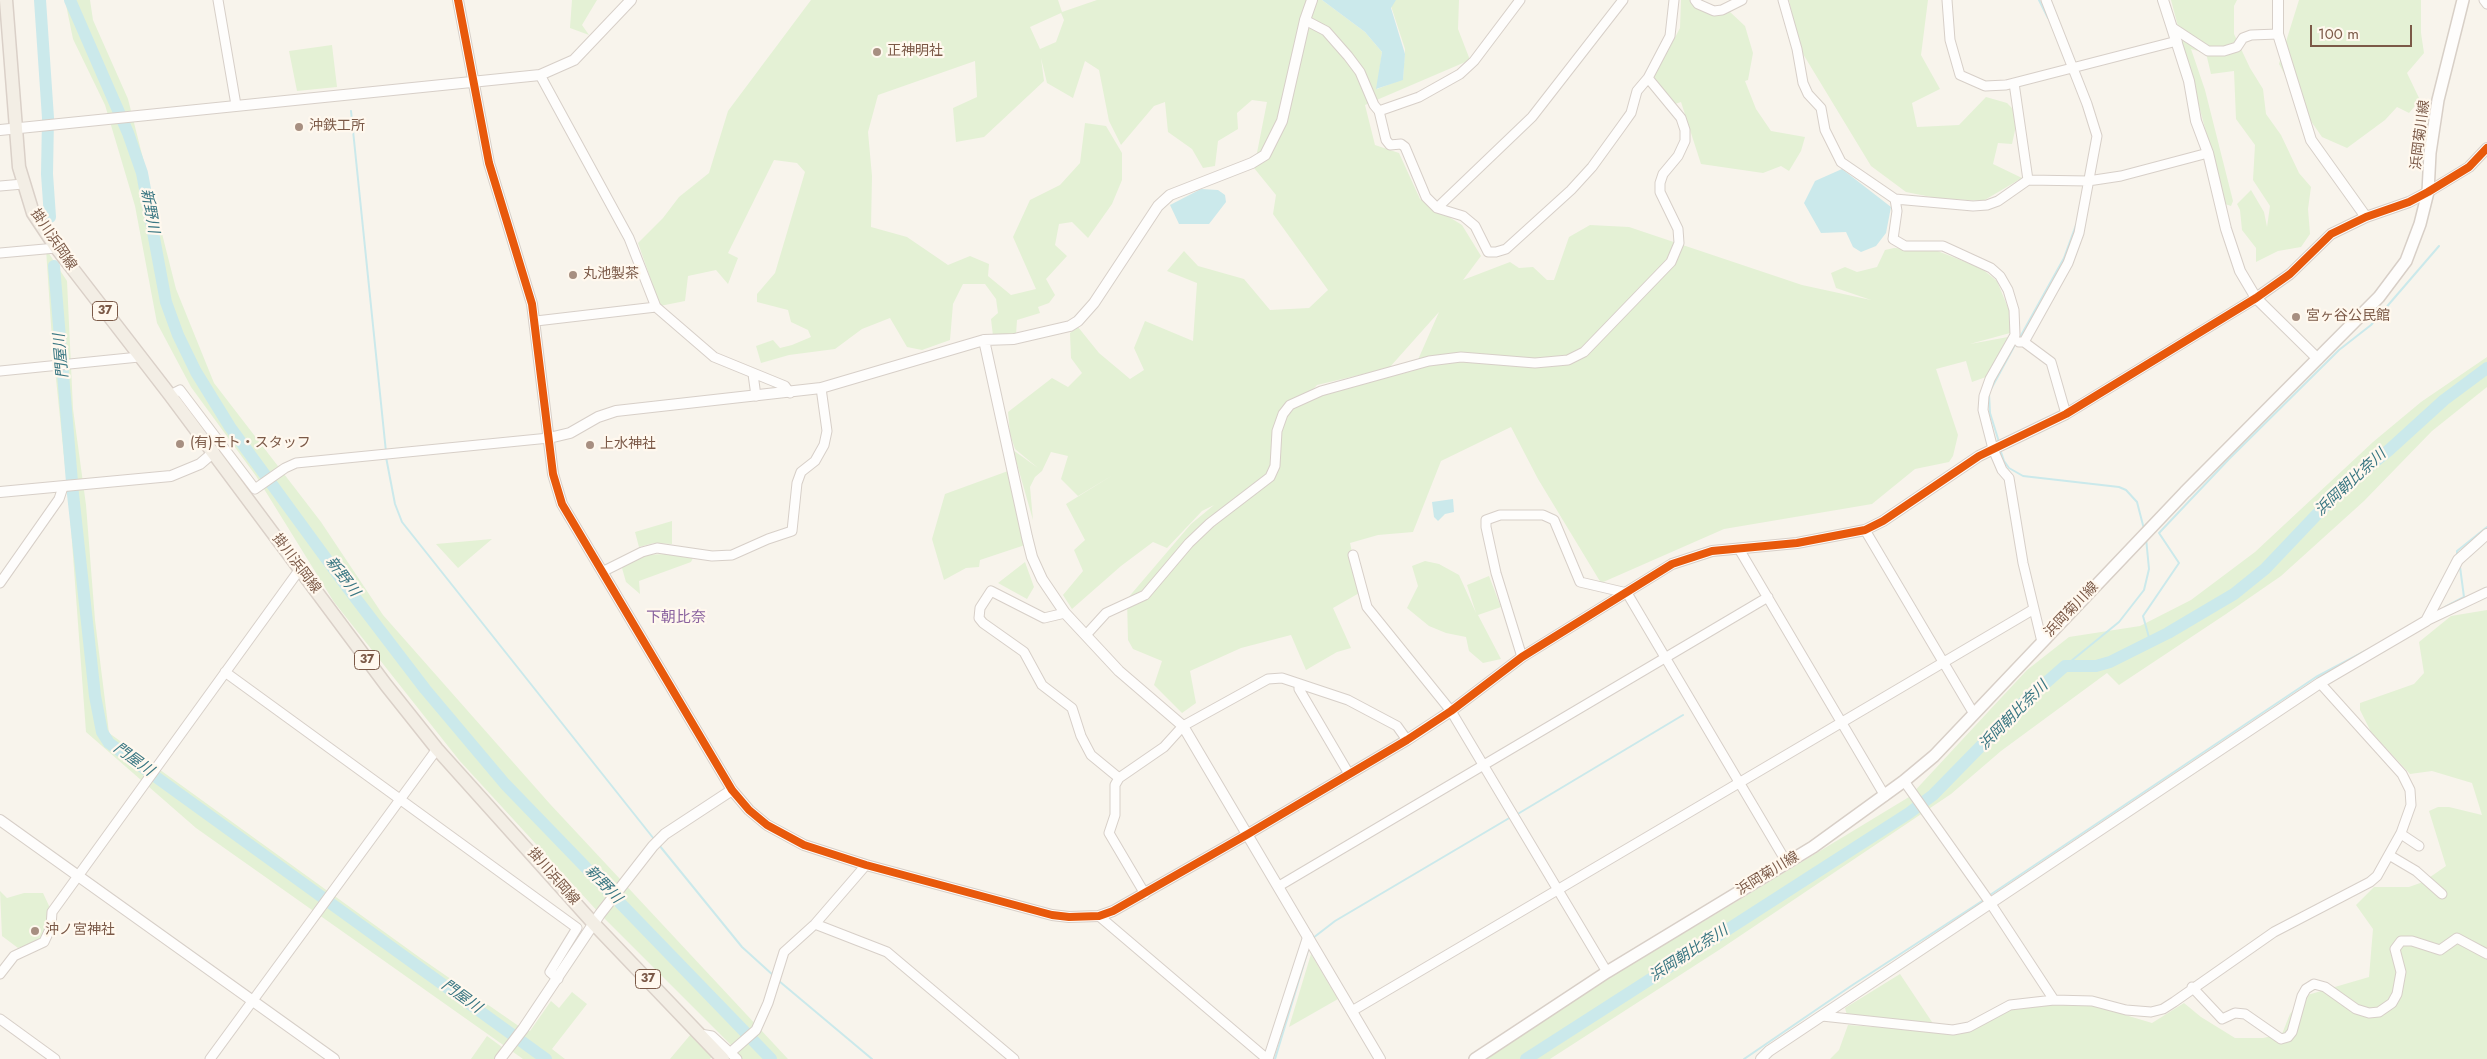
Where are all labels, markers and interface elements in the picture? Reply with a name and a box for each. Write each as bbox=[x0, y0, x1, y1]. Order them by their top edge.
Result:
scale bar bbox=[2312, 15, 2414, 47]
text: 100 m bbox=[2318, 23, 2359, 45]
place label: 正神明社 bbox=[887, 44, 943, 60]
marker: 正神明社 bbox=[871, 46, 883, 58]
street label: 浜岡菊川線 bbox=[2408, 99, 2434, 171]
place label: 沖鉄工所 bbox=[309, 119, 365, 135]
marker: 沖鉄工所 bbox=[293, 121, 305, 133]
water label: 新野川 bbox=[136, 187, 162, 235]
street label: 掛川浜岡線 bbox=[26, 206, 80, 274]
place label: 丸池製茶 bbox=[583, 267, 639, 283]
marker: 丸池製茶 bbox=[567, 269, 579, 281]
road number: 37 bbox=[92, 302, 118, 321]
place label: 宮ヶ谷公民館 bbox=[2306, 309, 2390, 325]
marker: 宮ヶ谷公民館 bbox=[2290, 311, 2302, 323]
water label: 門屋川 bbox=[51, 333, 73, 379]
place label: (有)モト・スタッフ bbox=[190, 436, 311, 452]
place label: 上水神社 bbox=[600, 437, 656, 453]
marker: (有)モト・スタッフ bbox=[174, 438, 186, 450]
marker: 上水神社 bbox=[584, 439, 596, 451]
water label: 浜岡朝比奈川 bbox=[2312, 446, 2390, 520]
street label: 掛川浜岡線 bbox=[268, 531, 324, 597]
water label: 新野川 bbox=[321, 554, 363, 600]
street label: 浜岡菊川線 bbox=[2042, 579, 2102, 641]
district label: 下朝比奈 bbox=[646, 609, 706, 627]
road number: 37 bbox=[354, 650, 380, 670]
water label: 浜岡朝比奈川 bbox=[1976, 678, 2052, 754]
water label: 門屋川 bbox=[110, 739, 156, 781]
street label: 掛川浜岡線 bbox=[524, 845, 582, 909]
street label: 浜岡菊川線 bbox=[1734, 849, 1802, 899]
water label: 新野川 bbox=[581, 863, 625, 907]
water label: 浜岡朝比奈川 bbox=[1646, 922, 1732, 986]
place label: 沖ノ宮神社 bbox=[45, 923, 115, 939]
marker: 沖ノ宮神社 bbox=[29, 925, 41, 937]
road number: 37 bbox=[636, 970, 660, 989]
water label: 門屋川 bbox=[438, 976, 484, 1018]

